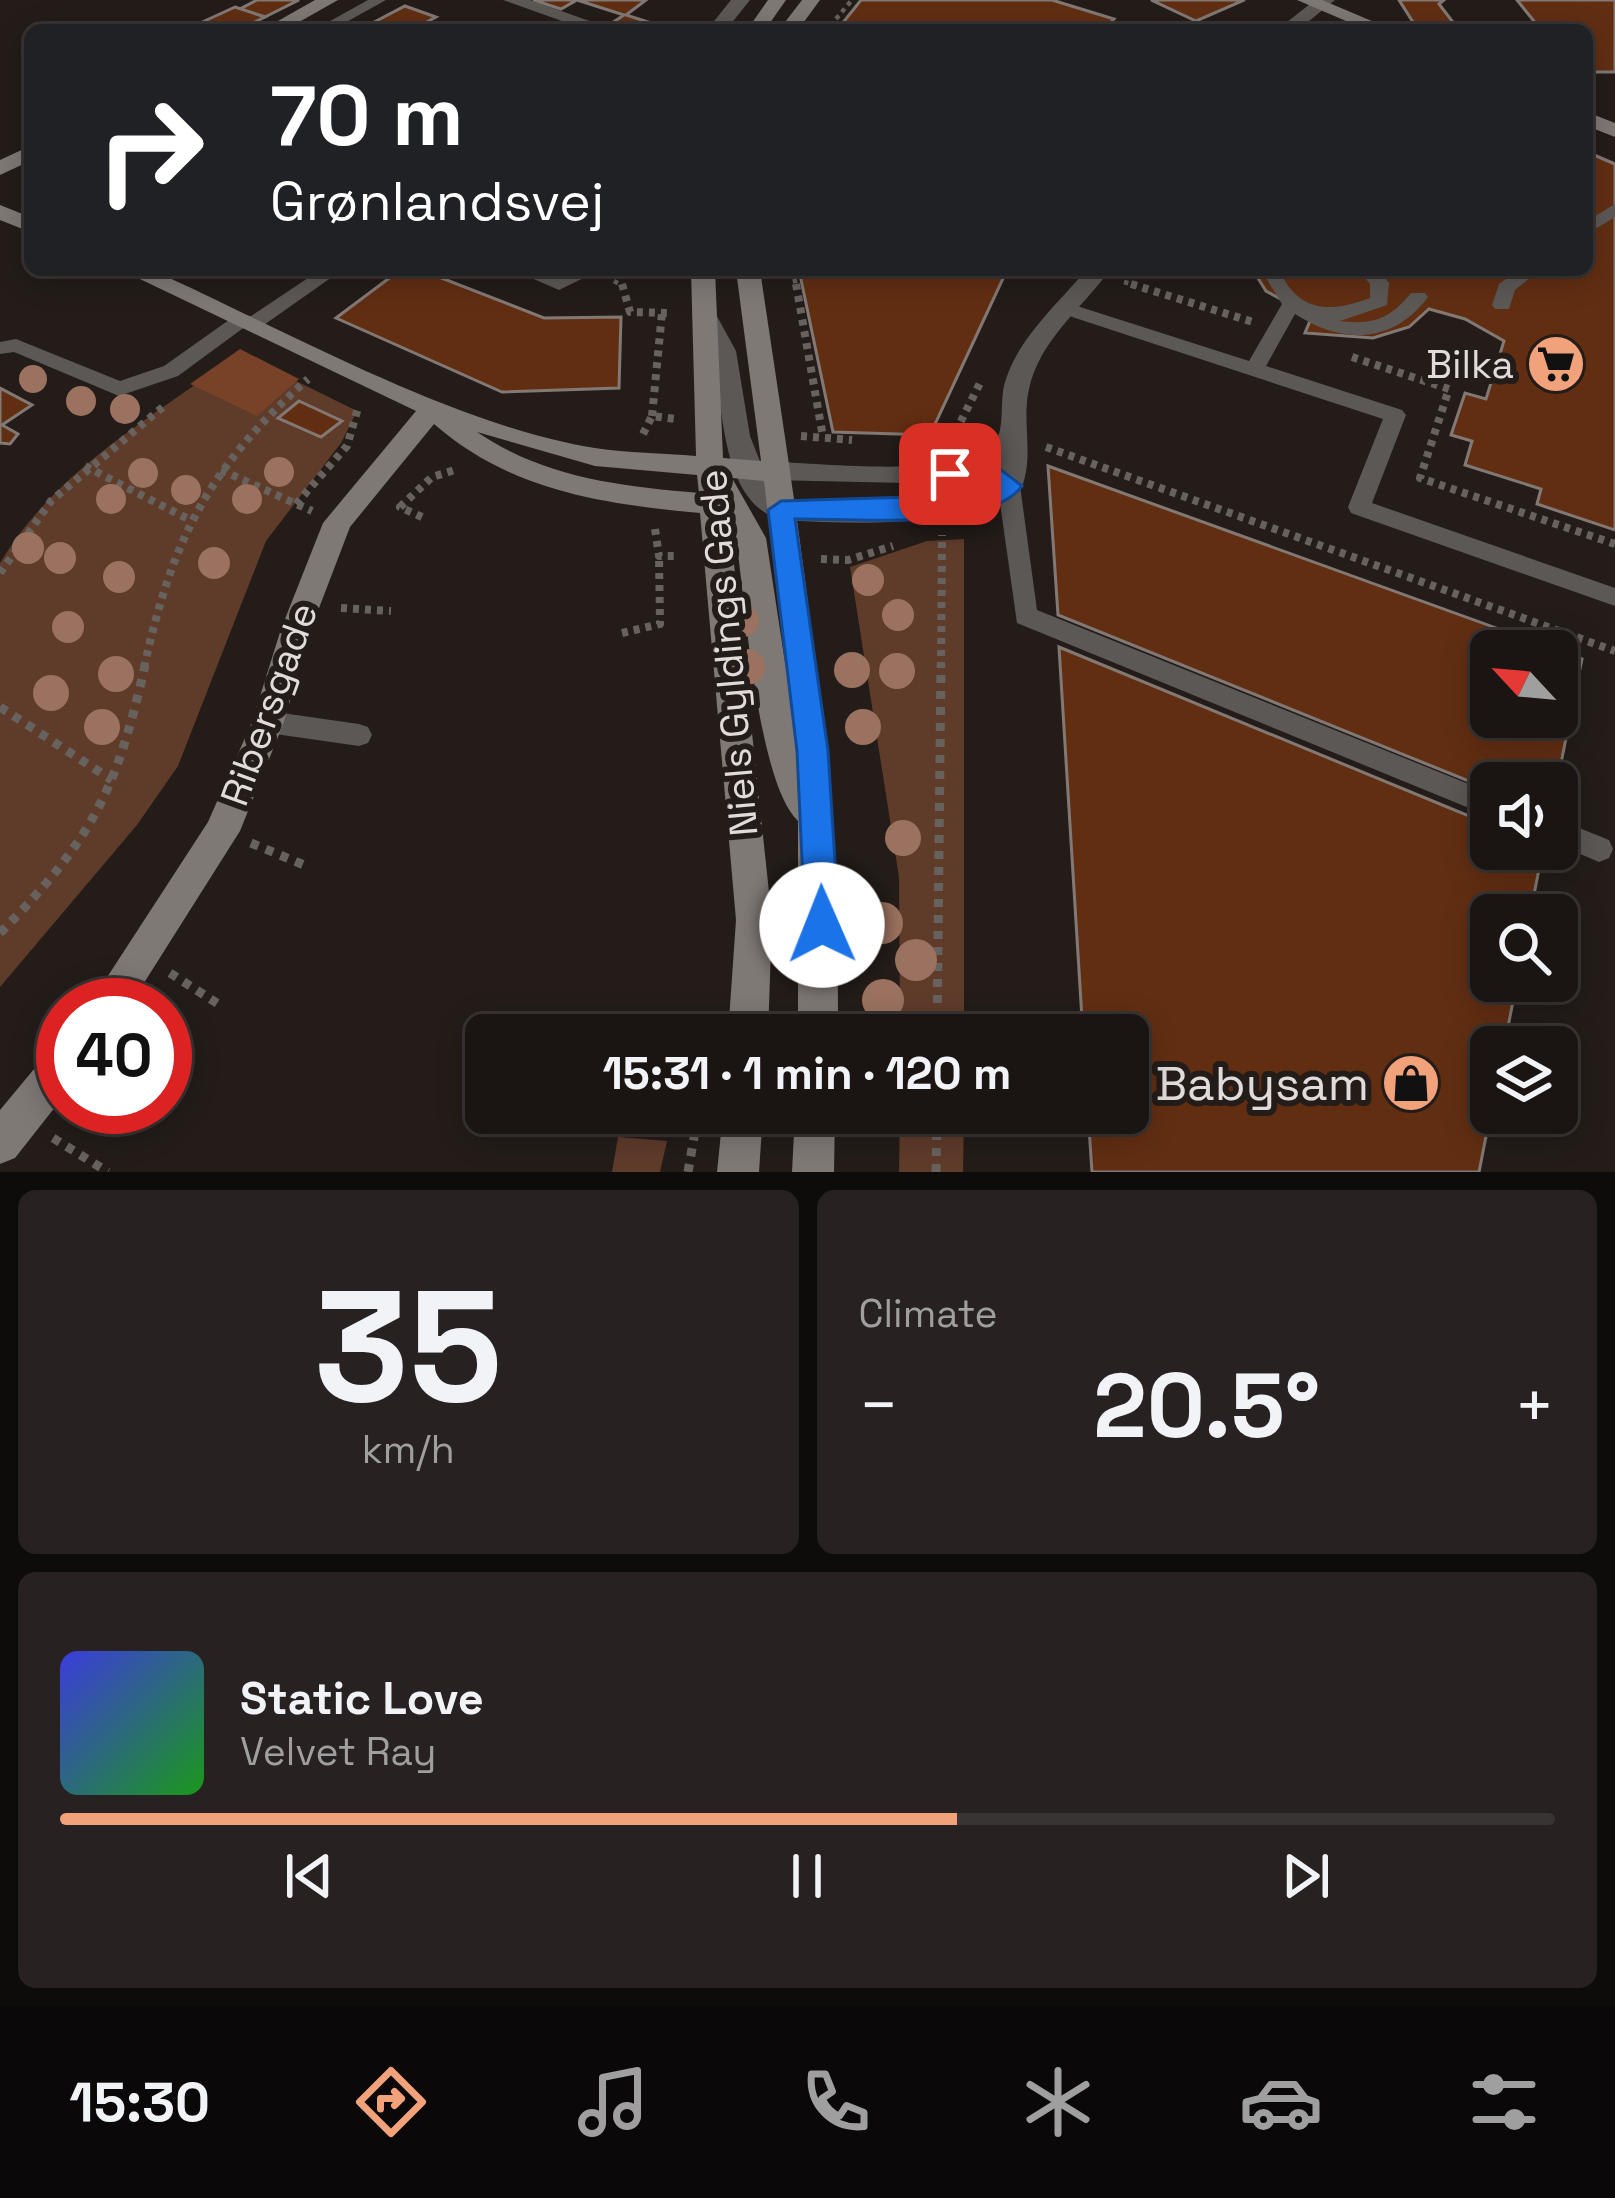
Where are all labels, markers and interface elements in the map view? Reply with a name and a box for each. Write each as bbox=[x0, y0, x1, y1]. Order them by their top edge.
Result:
text: 70 m bbox=[270, 62, 464, 170]
icon: right bbox=[72, 72, 228, 228]
text: Grønlandsvej bbox=[270, 167, 604, 236]
supermarket icon: Bilka bbox=[1525, 333, 1587, 395]
place label: Bilka bbox=[1426, 340, 1514, 389]
pin bbox=[899, 423, 1001, 525]
icon: arrive bbox=[917, 441, 983, 507]
street label: Niels Gyldings Gade bbox=[688, 468, 768, 838]
street label: Ribersgade bbox=[210, 596, 328, 812]
north arrow bbox=[1470, 630, 1578, 738]
map controls bbox=[1470, 630, 1578, 1134]
button: sound bbox=[1470, 762, 1578, 870]
position arrow bbox=[759, 862, 885, 988]
button: search bbox=[1470, 894, 1578, 1002]
speed limit sign: 40 bbox=[36, 978, 192, 1134]
button: layers bbox=[1470, 1026, 1578, 1134]
text: 15:31 · 1 min · 120 m bbox=[603, 1045, 1011, 1102]
shop icon: Babysam bbox=[1380, 1052, 1442, 1114]
place label: Babysam bbox=[1155, 1053, 1369, 1114]
text: 35 bbox=[314, 1247, 502, 1447]
text: Climate bbox=[859, 1289, 998, 1338]
text: 20.5° bbox=[1093, 1348, 1320, 1463]
text: − bbox=[859, 1363, 899, 1447]
text: + bbox=[1514, 1363, 1555, 1447]
text: km/h bbox=[362, 1425, 455, 1474]
text: Static Love bbox=[240, 1670, 484, 1727]
text: Velvet Ray bbox=[240, 1727, 436, 1776]
icon: previous bbox=[276, 1843, 342, 1909]
icon: pause bbox=[774, 1843, 840, 1909]
icon: next bbox=[1273, 1843, 1339, 1909]
icon: directions bbox=[349, 2060, 433, 2144]
icon: music bbox=[571, 2060, 655, 2144]
icon: phone bbox=[794, 2060, 878, 2144]
icon: climate bbox=[1016, 2060, 1100, 2144]
icon: car bbox=[1239, 2060, 1323, 2144]
icon: filters bbox=[1462, 2060, 1546, 2144]
text: 15:30 bbox=[69, 2068, 210, 2137]

